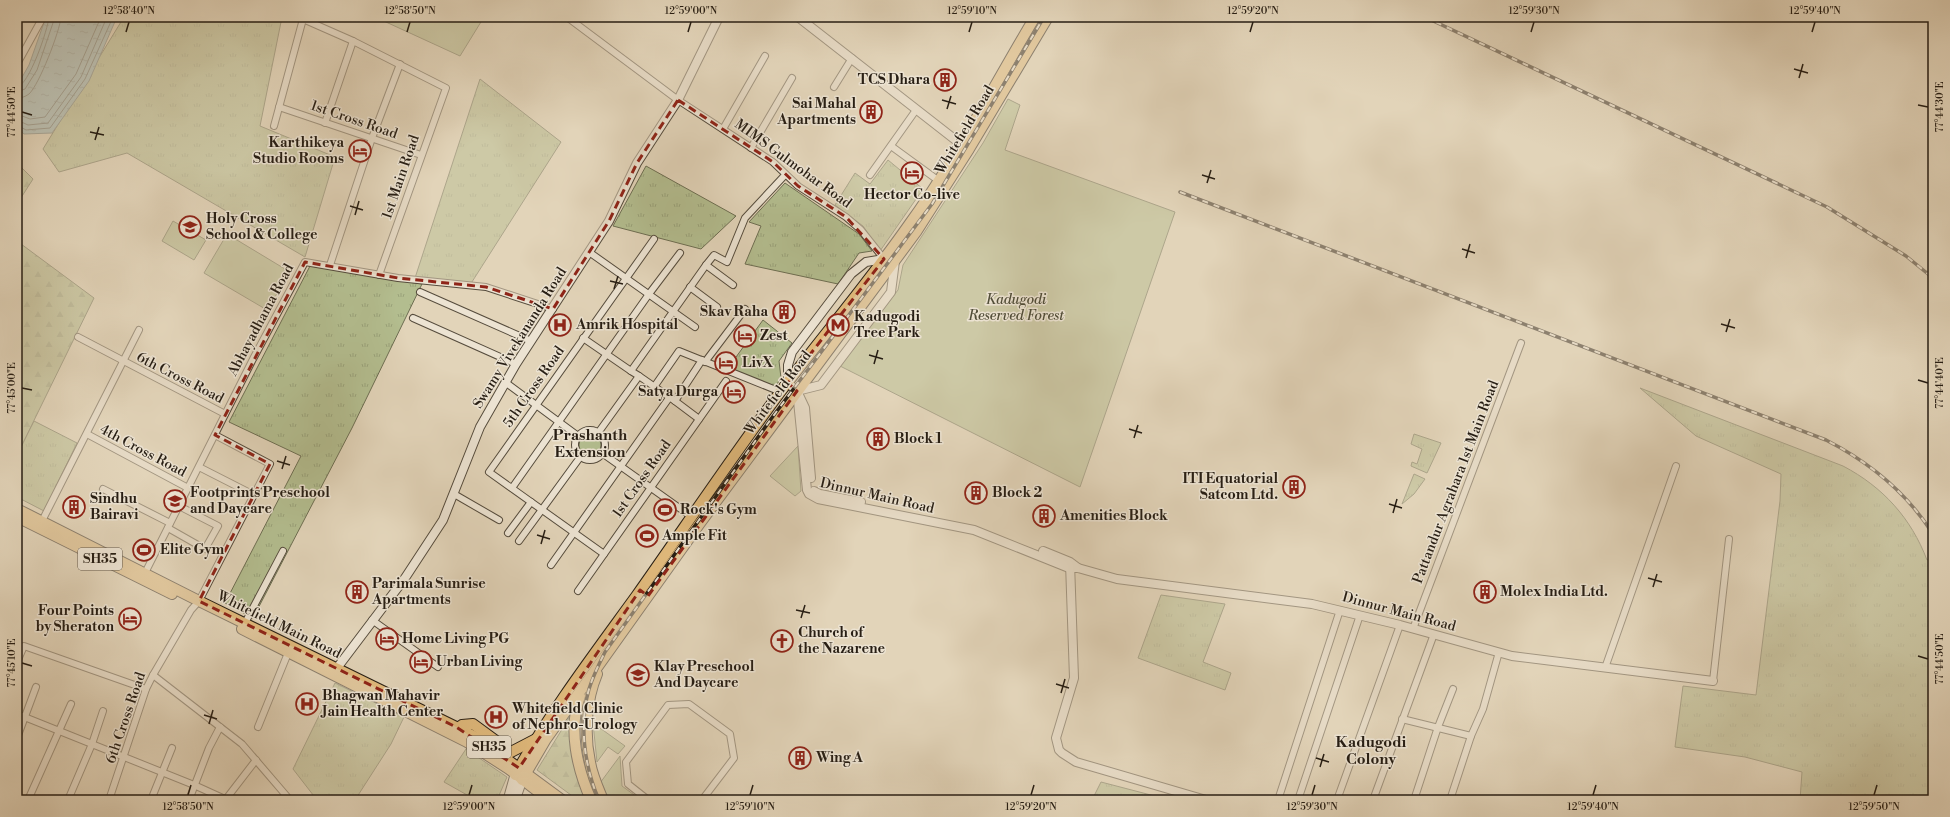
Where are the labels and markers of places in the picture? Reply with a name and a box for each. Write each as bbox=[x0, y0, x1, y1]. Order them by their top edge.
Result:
building icon: TCS Dhara bbox=[932, 67, 958, 93]
place label: TCS Dhara bbox=[858, 71, 930, 89]
place label: Sai Mahal Apartments bbox=[776, 95, 856, 129]
building icon: Sai Mahal Apartments bbox=[858, 99, 884, 125]
place label: Karthikeya Studio Rooms bbox=[253, 134, 344, 168]
hotel icon: Karthikeya Studio Rooms bbox=[347, 138, 373, 164]
hotel icon: Hector Co-live bbox=[899, 160, 925, 186]
place label: Hector Co-live bbox=[864, 186, 960, 204]
place label: Holy Cross School & College bbox=[206, 210, 318, 244]
school or university icon: Holy Cross School & College bbox=[177, 214, 203, 240]
building icon: Skav Raha bbox=[771, 299, 797, 325]
place label: Skav Raha bbox=[700, 303, 768, 321]
place label: Kadugodi Tree Park bbox=[854, 308, 921, 342]
hospital icon: Amrik Hospital bbox=[547, 312, 573, 338]
metro station icon: Kadugodi Tree Park bbox=[825, 312, 851, 338]
place label: Amrik Hospital bbox=[575, 316, 679, 334]
hotel icon: Zest bbox=[732, 323, 758, 349]
place label: Zest bbox=[760, 327, 788, 345]
hotel icon: LivX bbox=[713, 350, 739, 376]
place label: LivX bbox=[742, 354, 774, 372]
hotel icon: Satya Durga bbox=[721, 379, 747, 405]
place label: Satya Durga bbox=[638, 383, 718, 401]
building icon: Block 1 bbox=[865, 426, 891, 452]
place label: Block 1 bbox=[894, 430, 942, 448]
place label: ITI Equatorial Satcom Ltd. bbox=[1182, 470, 1278, 504]
building icon: ITI Equatorial Satcom Ltd. bbox=[1281, 474, 1307, 500]
building icon: Block 2 bbox=[963, 480, 989, 506]
place label: Footprints Preschool and Daycare bbox=[190, 484, 330, 518]
place label: Block 2 bbox=[992, 484, 1042, 502]
school or university icon: Footprints Preschool and Daycare bbox=[162, 488, 188, 514]
place label: Sindhu Bairavi bbox=[90, 490, 139, 524]
building icon: Sindhu Bairavi bbox=[61, 494, 87, 520]
sports icon: Rock's Gym bbox=[652, 497, 678, 523]
place label: Rock's Gym bbox=[680, 501, 757, 519]
building icon: Amenities Block bbox=[1031, 503, 1057, 529]
place label: Amenities Block bbox=[1059, 507, 1168, 525]
sports icon: Ample Fit bbox=[634, 523, 660, 549]
place label: Ample Fit bbox=[661, 527, 728, 545]
sports icon: Elite Gym bbox=[131, 537, 157, 563]
place label: Elite Gym bbox=[160, 541, 225, 559]
place label: Parimala Sunrise Apartments bbox=[371, 575, 486, 609]
building icon: Parimala Sunrise Apartments bbox=[344, 579, 370, 605]
building icon: Molex India Ltd. bbox=[1472, 579, 1498, 605]
place label: Molex India Ltd. bbox=[1500, 583, 1608, 601]
place label: Four Points by Sheraton bbox=[35, 602, 114, 636]
hotel icon: Four Points by Sheraton bbox=[117, 606, 143, 632]
place label: Church of the Nazarene bbox=[798, 624, 886, 658]
hotel icon: Home Living PG bbox=[374, 626, 400, 652]
church icon: Church of the Nazarene bbox=[769, 628, 795, 654]
place label: Home Living PG bbox=[402, 630, 509, 648]
hotel icon: Urban Living bbox=[408, 649, 434, 675]
place label: Urban Living bbox=[436, 653, 523, 671]
place label: Klay Preschool And Daycare bbox=[653, 658, 755, 692]
school or university icon: Klay Preschool And Daycare bbox=[625, 662, 651, 688]
place label: Bhagwan Mahavir Jain Health Center bbox=[320, 687, 443, 721]
hospital icon: Bhagwan Mahavir Jain Health Center bbox=[294, 691, 320, 717]
place label: Whitefield Clinic of Nephro-Urology bbox=[511, 700, 638, 734]
hospital icon: Whitefield Clinic of Nephro-Urology bbox=[483, 704, 509, 730]
building icon: Wing A bbox=[787, 745, 813, 771]
place label: Wing A bbox=[815, 749, 864, 767]

